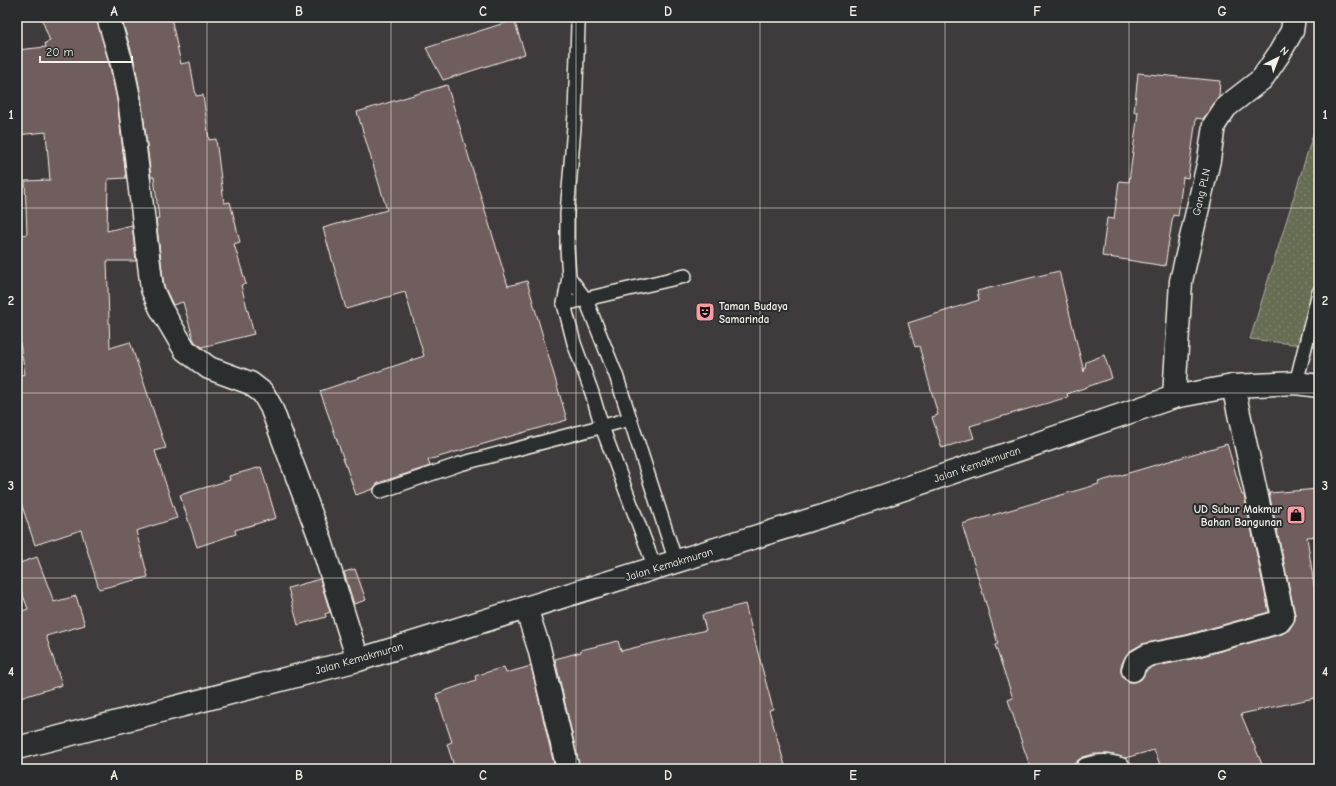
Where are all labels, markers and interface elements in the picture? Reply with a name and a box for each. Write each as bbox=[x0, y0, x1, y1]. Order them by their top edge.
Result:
text: A bbox=[110, 4, 118, 19]
text: B bbox=[295, 4, 303, 19]
text: C bbox=[479, 4, 487, 19]
text: D bbox=[664, 4, 672, 19]
text: E bbox=[849, 4, 857, 19]
text: F bbox=[1033, 4, 1041, 19]
text: G bbox=[1217, 4, 1227, 19]
scale bar bbox=[40, 38, 132, 64]
north arrow bbox=[1258, 38, 1298, 78]
text: N bbox=[1277, 44, 1291, 58]
text: 20 m bbox=[46, 45, 74, 59]
text: 1 bbox=[8, 107, 14, 122]
text: 1 bbox=[1322, 107, 1328, 122]
street label: Gang PLN bbox=[1190, 167, 1213, 217]
text: 2 bbox=[8, 293, 14, 308]
text: 2 bbox=[1322, 293, 1328, 308]
place label: Taman Budaya Samarinda bbox=[719, 300, 788, 326]
theatre icon: Taman Budaya Samarinda bbox=[694, 301, 716, 323]
street label: Jalan Kemakmuran bbox=[932, 444, 1022, 485]
text: 3 bbox=[8, 478, 14, 493]
text: 3 bbox=[1322, 478, 1328, 493]
place label: UD Subur Makmur Bahan Bangunan bbox=[1194, 503, 1283, 529]
shop icon: UD Subur Makmur Bahan Bangunan bbox=[1285, 504, 1307, 526]
street label: Jalan Kemakmuran bbox=[624, 545, 715, 584]
street label: Jalan Kemakmuran bbox=[314, 640, 405, 677]
text: 4 bbox=[8, 664, 14, 679]
text: 4 bbox=[1322, 664, 1328, 679]
text: A bbox=[110, 768, 118, 783]
text: B bbox=[295, 768, 303, 783]
text: C bbox=[479, 768, 487, 783]
text: D bbox=[664, 768, 672, 783]
text: E bbox=[849, 768, 857, 783]
text: F bbox=[1033, 768, 1041, 783]
text: G bbox=[1217, 768, 1227, 783]

